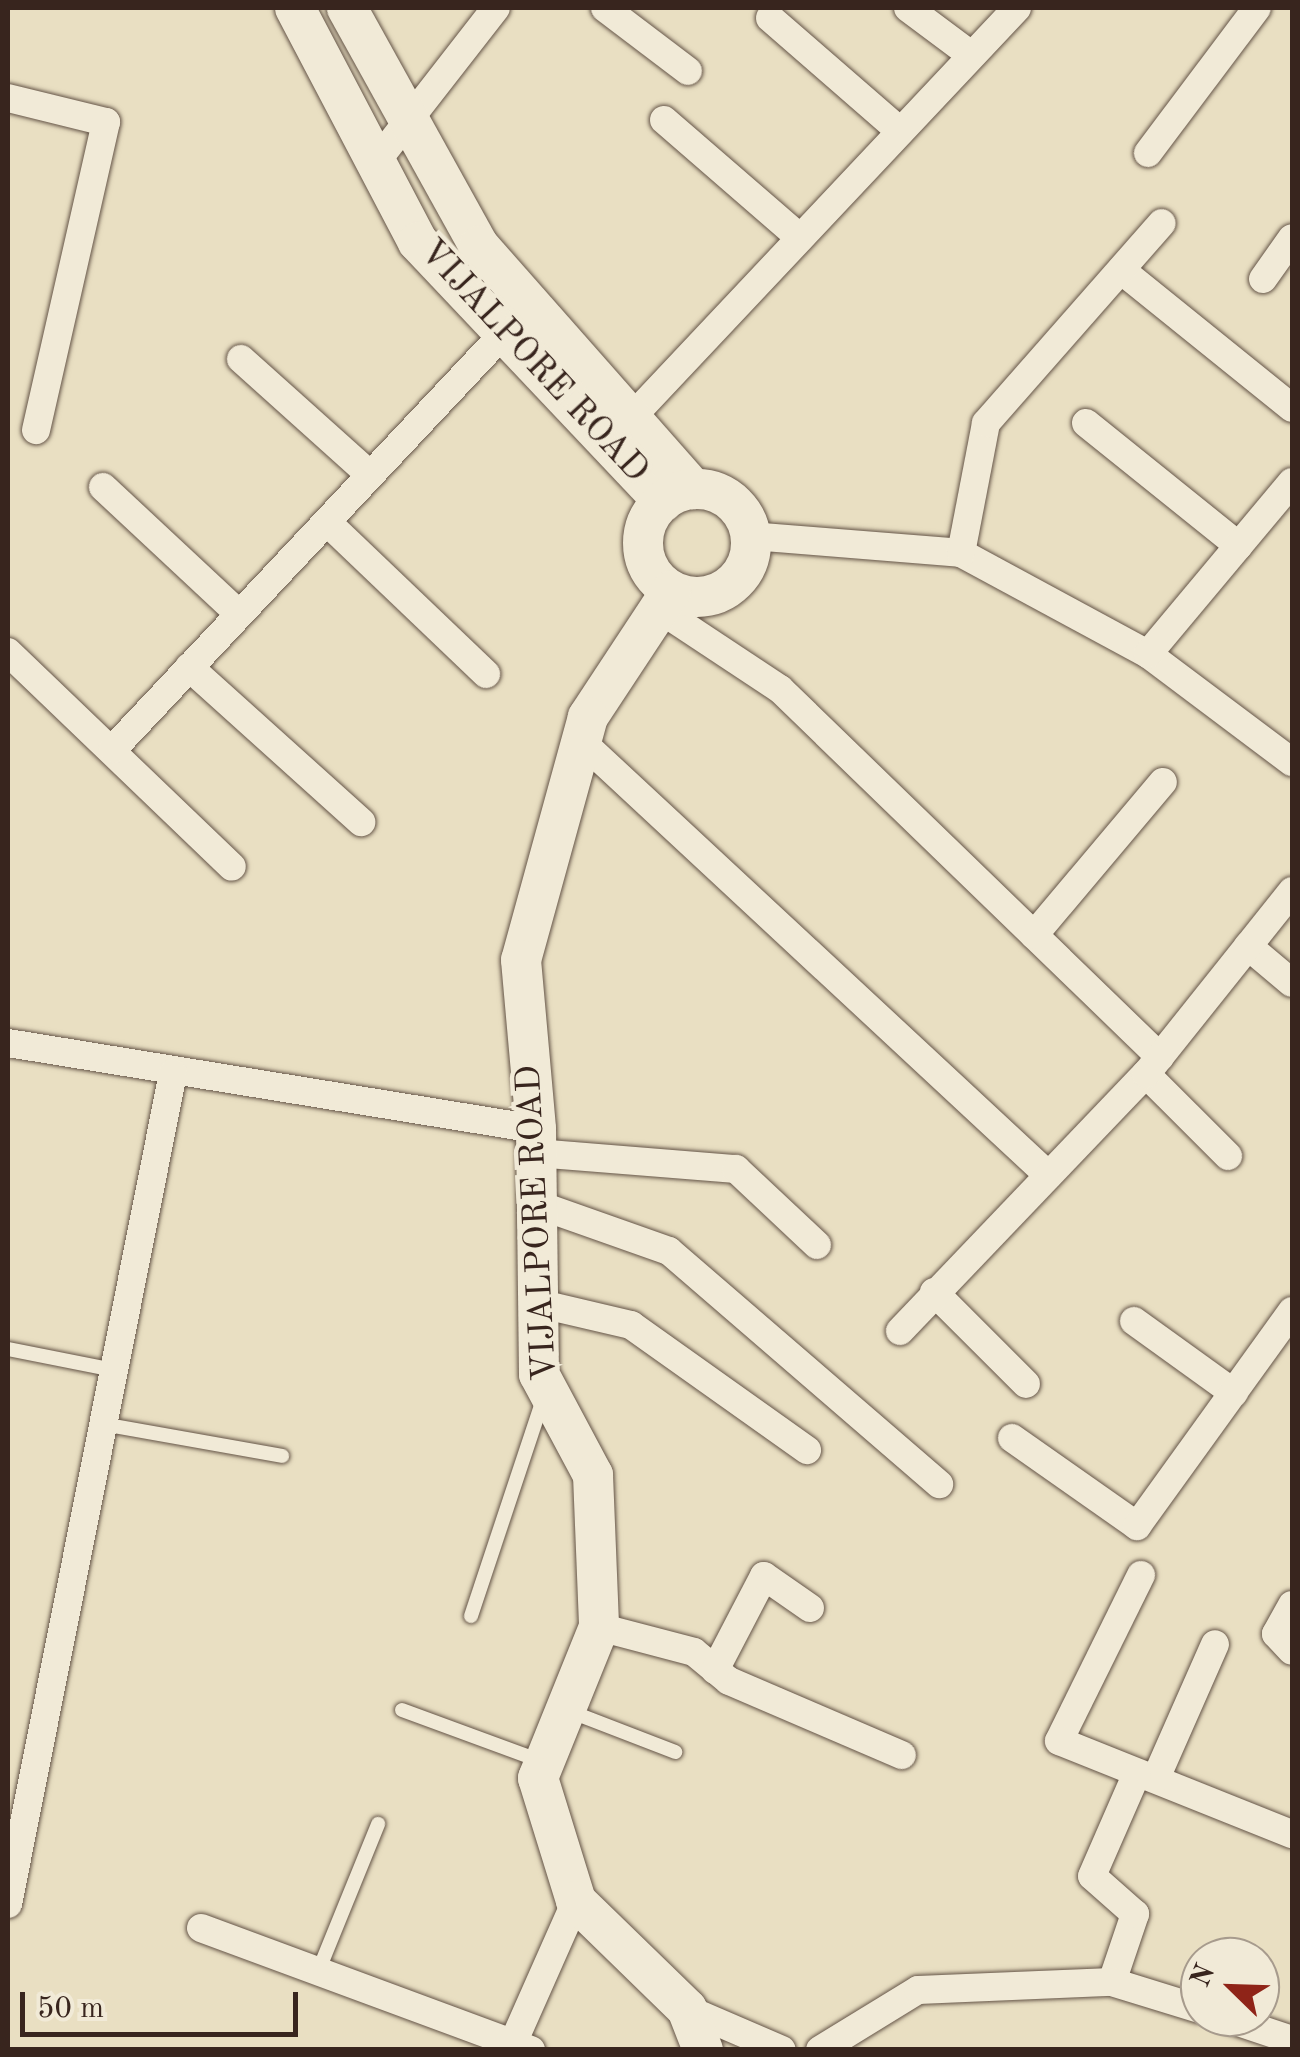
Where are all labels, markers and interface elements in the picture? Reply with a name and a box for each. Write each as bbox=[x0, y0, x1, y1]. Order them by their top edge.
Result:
street label: VIJALPORE ROAD bbox=[410, 232, 656, 492]
street label: VIJALPORE ROAD bbox=[509, 1064, 567, 1382]
north arrow bbox=[1180, 1937, 1280, 2037]
text: N bbox=[1187, 1961, 1221, 1991]
scale bar bbox=[25, 1972, 302, 2034]
text: 50 m bbox=[37, 1994, 104, 2024]

